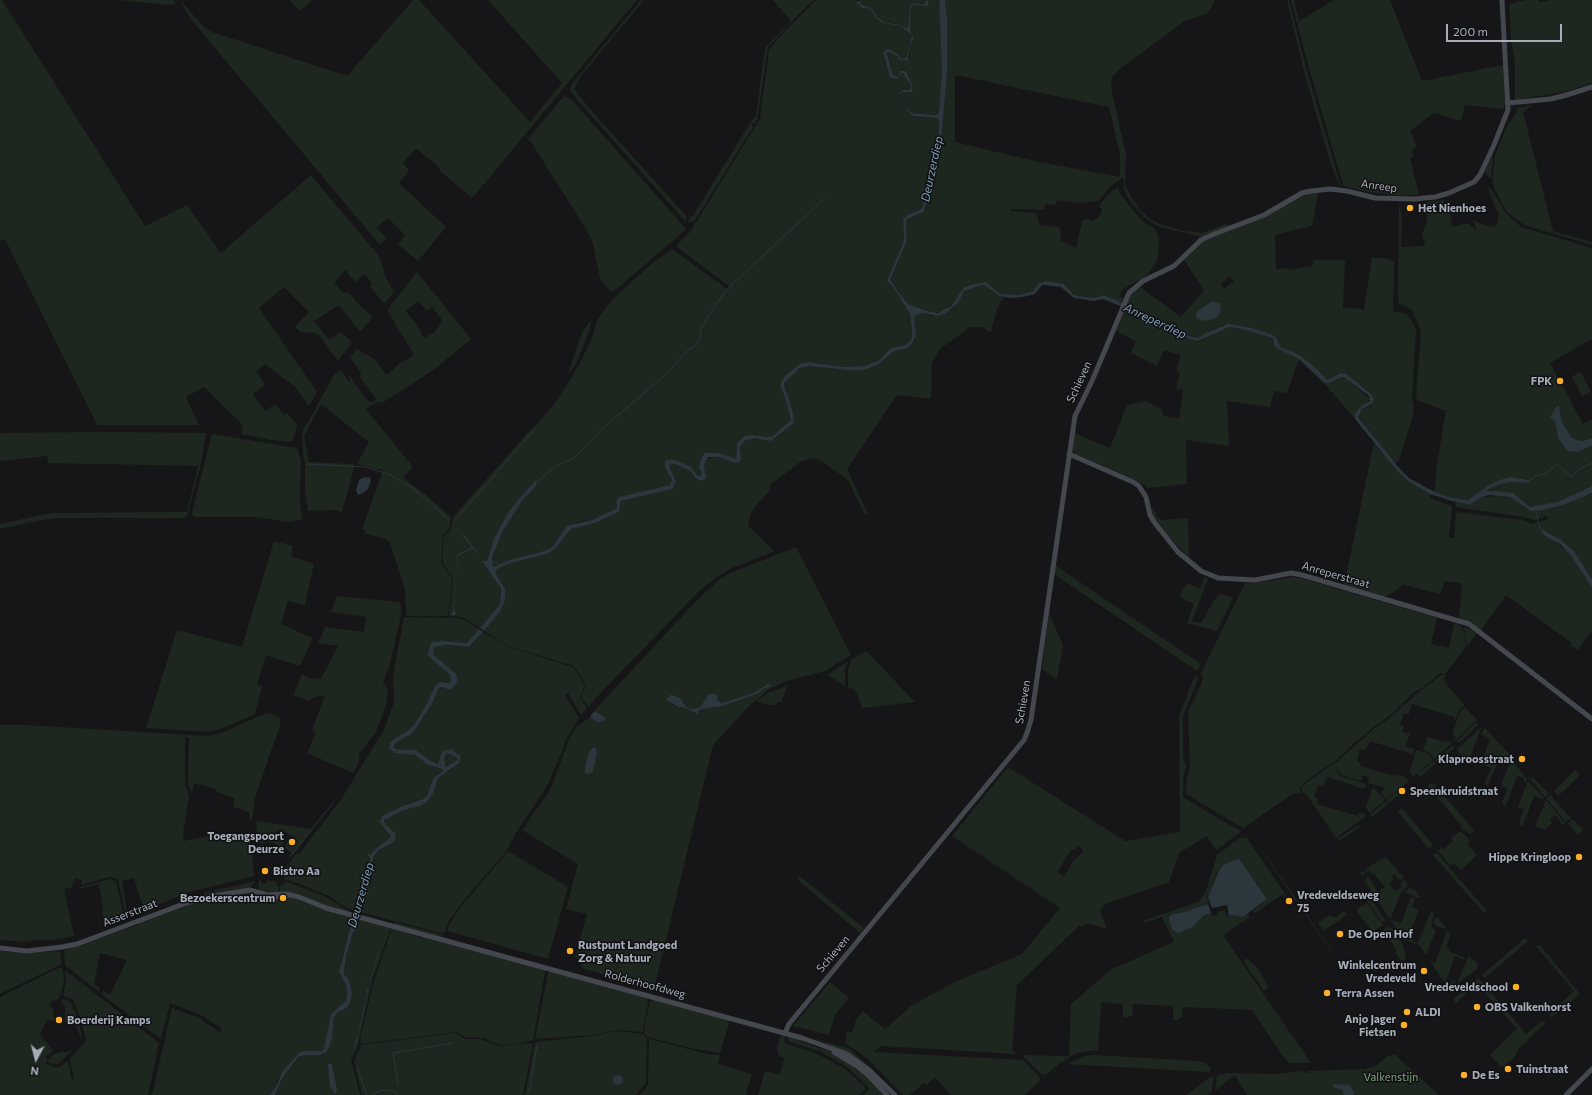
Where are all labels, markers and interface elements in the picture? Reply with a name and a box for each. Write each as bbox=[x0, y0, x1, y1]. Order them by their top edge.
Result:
scale bar bbox=[1448, 16, 1564, 42]
text: 200 m bbox=[1453, 24, 1488, 38]
water label: Deurzerdiep bbox=[918, 135, 946, 203]
street label: Anreep bbox=[1360, 177, 1398, 195]
place label: Het Nienhoes bbox=[1418, 201, 1486, 215]
marker: Het Nienhoes bbox=[1405, 203, 1415, 213]
water label: Anreperdiep bbox=[1121, 300, 1189, 342]
street label: Schieven bbox=[1064, 359, 1094, 405]
place label: FPK bbox=[1531, 374, 1552, 388]
marker: FPK bbox=[1555, 376, 1565, 386]
street label: Anreperstraat bbox=[1300, 559, 1372, 591]
street label: Schieven bbox=[1013, 679, 1033, 725]
place label: Klaproosstraat bbox=[1438, 752, 1514, 766]
marker: Klaproosstraat bbox=[1517, 754, 1527, 764]
place label: Speenkruidstraat bbox=[1410, 784, 1498, 798]
marker: Speenkruidstraat bbox=[1397, 786, 1407, 796]
place label: Toegangspoort Deurze bbox=[207, 829, 284, 855]
marker: Toegangspoort Deurze bbox=[287, 837, 297, 847]
place label: Hippe Kringloop bbox=[1488, 850, 1571, 864]
marker: Hippe Kringloop bbox=[1574, 852, 1584, 862]
water label: Deurzerdiep bbox=[345, 861, 377, 929]
place label: Bistro Aa bbox=[273, 864, 320, 878]
marker: Bistro Aa bbox=[260, 866, 270, 876]
place label: Vredeveldseweg 75 bbox=[1297, 888, 1379, 914]
place label: Bezoekerscentrum bbox=[180, 891, 275, 905]
marker: Bezoekerscentrum bbox=[278, 893, 288, 903]
marker: Vredeveldseweg 75 bbox=[1284, 896, 1294, 906]
street label: Asserstraat bbox=[101, 897, 159, 929]
place label: De Open Hof bbox=[1348, 927, 1413, 941]
marker: De Open Hof bbox=[1335, 929, 1345, 939]
street label: Schieven bbox=[814, 933, 852, 975]
place label: Rustpunt Landgoed Zorg & Natuur bbox=[578, 938, 677, 964]
marker: Rustpunt Landgoed Zorg & Natuur bbox=[565, 946, 575, 956]
place label: Winkelcentrum Vredeveld bbox=[1338, 958, 1416, 984]
marker: Winkelcentrum Vredeveld bbox=[1419, 966, 1429, 976]
street label: Rolderhoofdweg bbox=[603, 967, 687, 1001]
place label: Vredeveldschool bbox=[1425, 980, 1508, 994]
marker: Vredeveldschool bbox=[1511, 982, 1521, 992]
place label: Terra Assen bbox=[1335, 986, 1394, 1000]
marker: Terra Assen bbox=[1322, 988, 1332, 998]
place label: OBS Valkenhorst bbox=[1485, 1000, 1571, 1014]
marker: OBS Valkenhorst bbox=[1472, 1002, 1482, 1012]
place label: ALDI bbox=[1415, 1005, 1441, 1019]
marker: ALDI bbox=[1402, 1007, 1412, 1017]
place label: Anjo Jager Fietsen bbox=[1344, 1012, 1396, 1038]
place label: Boerderij Kamps bbox=[67, 1013, 151, 1027]
marker: Boerderij Kamps bbox=[54, 1015, 64, 1025]
marker: Anjo Jager Fietsen bbox=[1399, 1020, 1409, 1030]
north arrow bbox=[16, 1039, 56, 1079]
place label: Tuinstraat bbox=[1516, 1062, 1568, 1076]
text: N bbox=[30, 1064, 39, 1078]
marker: Tuinstraat bbox=[1503, 1064, 1513, 1074]
place label: De Es bbox=[1472, 1068, 1500, 1082]
park label: Valkenstijn bbox=[1364, 1070, 1418, 1084]
marker: De Es bbox=[1459, 1070, 1469, 1080]

